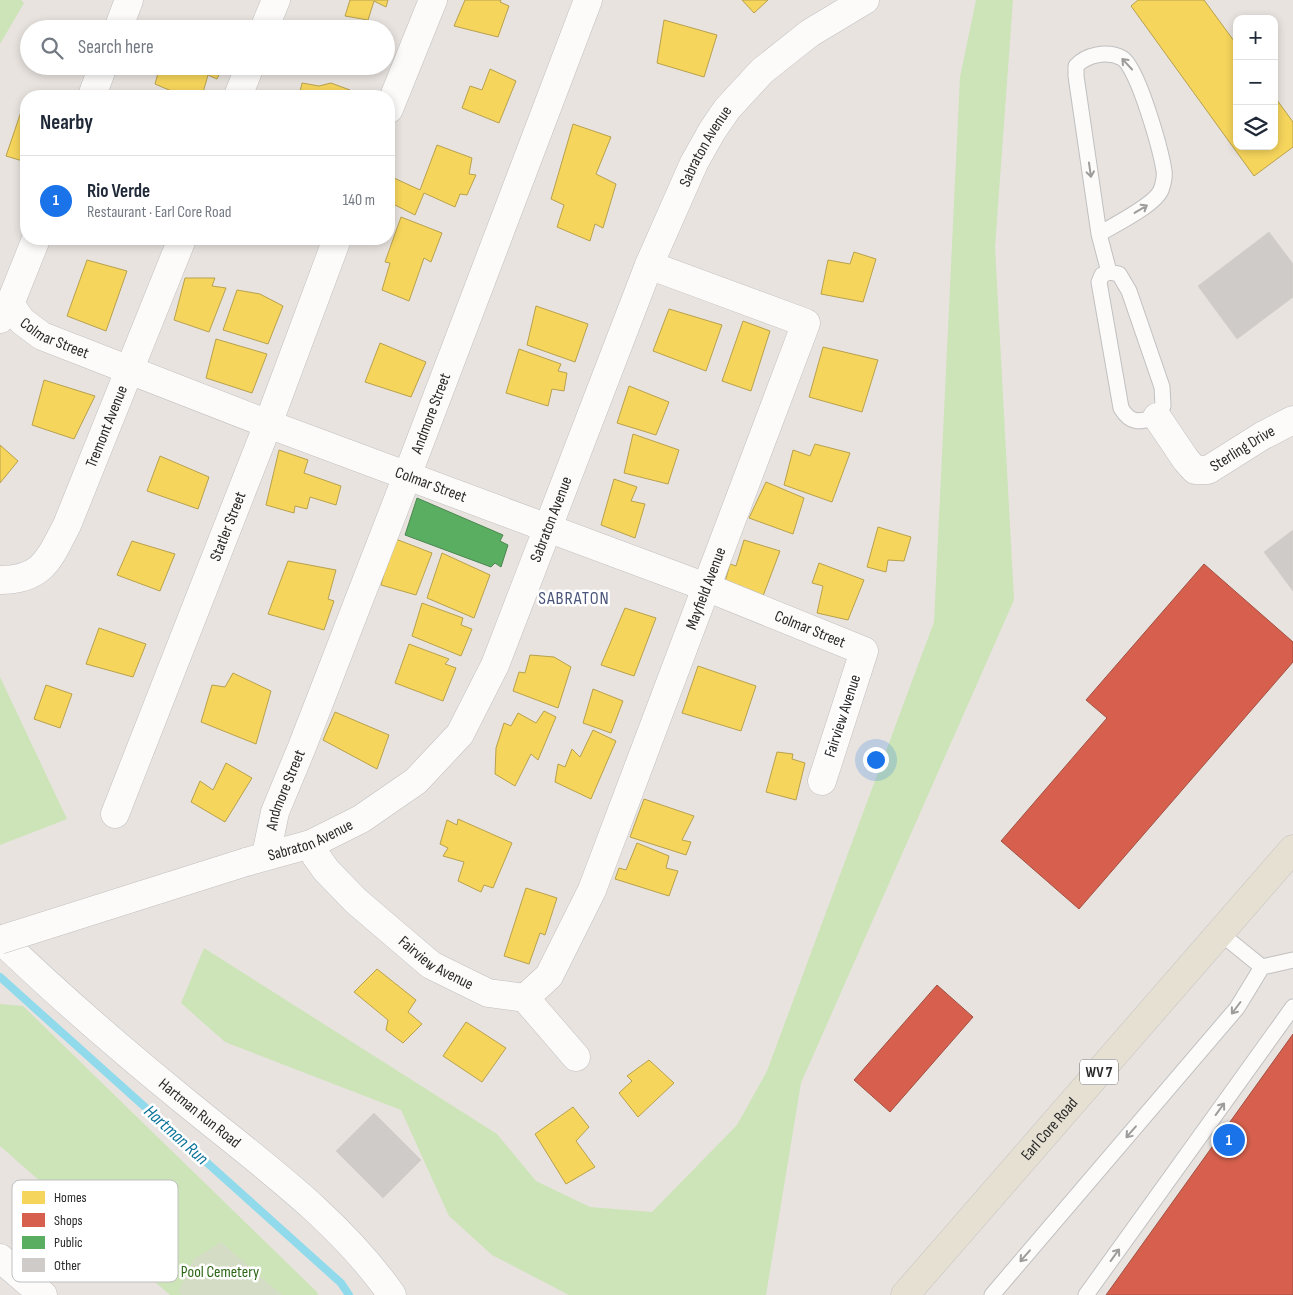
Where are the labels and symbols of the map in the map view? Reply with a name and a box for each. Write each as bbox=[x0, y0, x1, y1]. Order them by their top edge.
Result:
one-way arrow bbox=[1121, 57, 1133, 70]
street label: Sabraton Avenue bbox=[675, 102, 736, 190]
one-way arrow bbox=[1085, 161, 1095, 177]
one-way arrow bbox=[1133, 203, 1147, 213]
street label: Colmar Street bbox=[16, 313, 92, 363]
street label: Andmore Street bbox=[407, 370, 455, 457]
street label: Tremont Avenue bbox=[82, 383, 132, 470]
street label: Sterling Drive bbox=[1207, 421, 1278, 476]
street label: Colmar Street bbox=[392, 463, 469, 507]
street label: Sabraton Avenue bbox=[526, 474, 576, 565]
street label: Statler Street bbox=[206, 489, 250, 564]
street label: Mayfield Avenue bbox=[682, 545, 730, 632]
district label: SABRATON bbox=[538, 588, 610, 609]
street label: Colmar Street bbox=[772, 606, 848, 652]
street label: Fairview Avenue bbox=[821, 672, 865, 760]
street label: Andmore Street bbox=[262, 747, 309, 833]
your location bbox=[863, 747, 889, 773]
street label: Sabraton Avenue bbox=[266, 815, 356, 865]
street label: Fairview Avenue bbox=[394, 932, 477, 994]
one-way arrow bbox=[1231, 1001, 1241, 1015]
road number: WV 7 bbox=[1080, 1060, 1118, 1084]
street label: Hartman Run Road bbox=[155, 1074, 245, 1152]
street label: Earl Core Road bbox=[1017, 1094, 1082, 1164]
water label: Hartman Run bbox=[139, 1101, 213, 1169]
one-way arrow bbox=[1214, 1103, 1225, 1116]
pin: 1 bbox=[1213, 1121, 1245, 1159]
one-way arrow bbox=[1125, 1126, 1137, 1139]
legend bbox=[12, 1180, 178, 1282]
text: Homes bbox=[54, 1189, 87, 1206]
text: Shops bbox=[54, 1212, 83, 1229]
text: Public bbox=[54, 1234, 83, 1251]
one-way arrow bbox=[1110, 1248, 1120, 1262]
one-way arrow bbox=[1020, 1249, 1031, 1262]
text: Other bbox=[54, 1257, 81, 1274]
park label: Pool Cemetery bbox=[181, 1263, 259, 1282]

